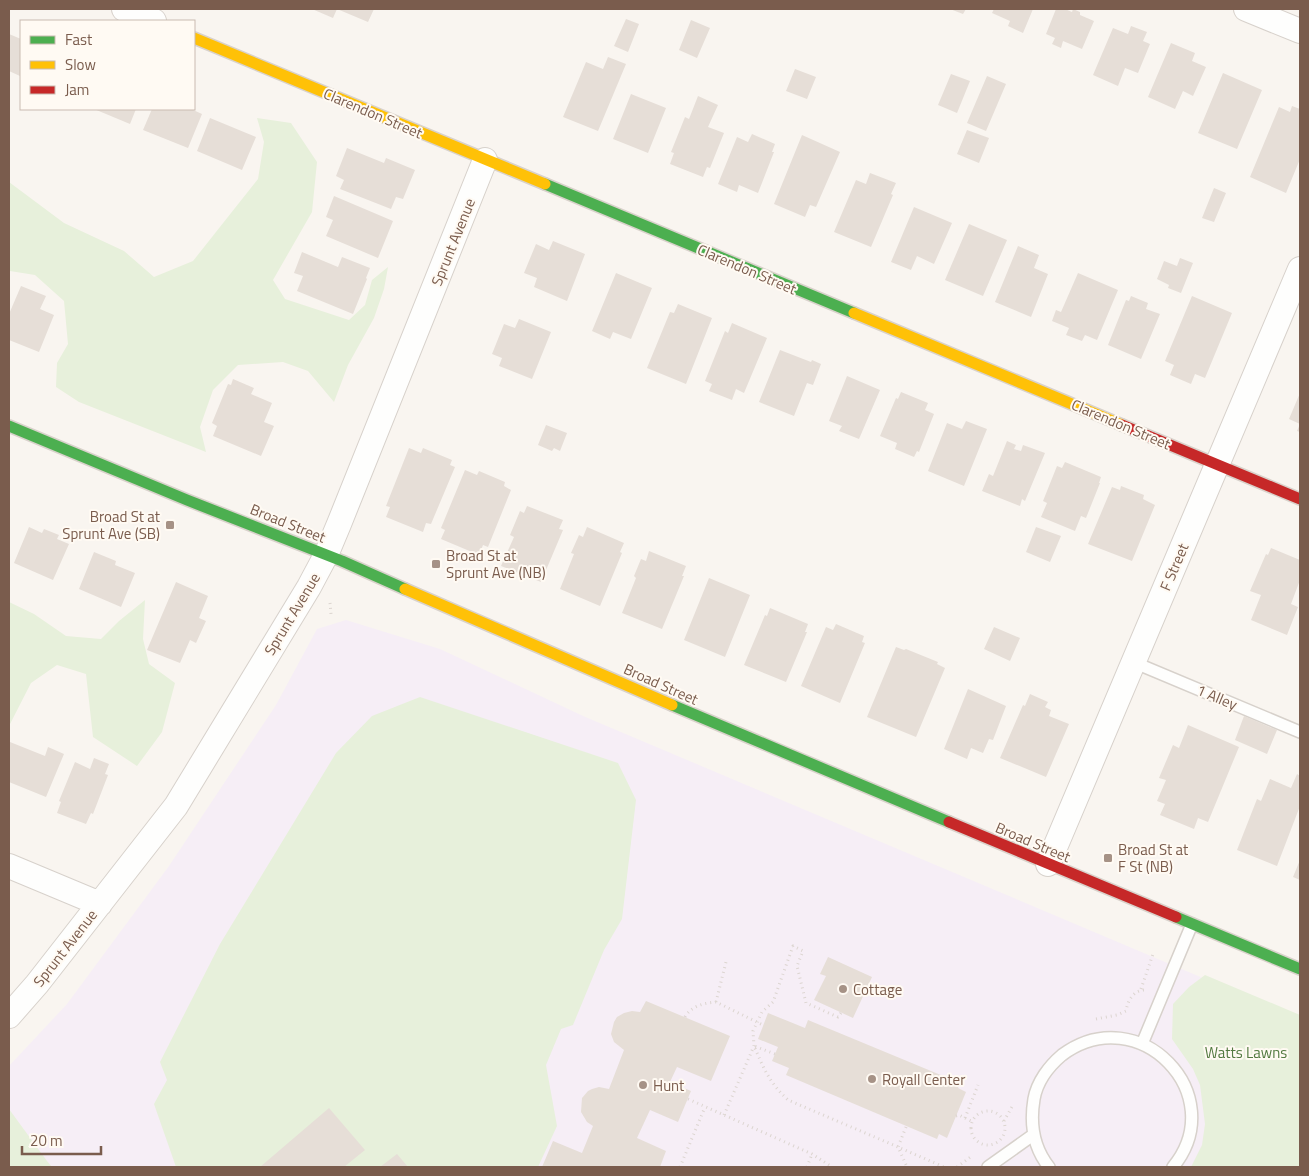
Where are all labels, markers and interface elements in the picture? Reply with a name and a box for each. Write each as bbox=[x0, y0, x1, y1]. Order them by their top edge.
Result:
legend bbox=[20, 20, 195, 110]
text: Fast bbox=[65, 28, 93, 51]
text: Slow bbox=[65, 53, 96, 76]
text: Jam bbox=[65, 78, 89, 101]
street label: Clarendon Street bbox=[320, 82, 427, 145]
street label: Sprunt Avenue bbox=[425, 195, 481, 289]
street label: Clarendon Street bbox=[694, 238, 801, 301]
street label: Clarendon Street bbox=[1068, 393, 1175, 456]
street label: Broad Street bbox=[247, 497, 330, 549]
place label: Broad St at Sprunt Ave (SB) bbox=[62, 505, 161, 545]
marker: Broad St at Sprunt Ave (SB) bbox=[164, 519, 176, 531]
street label: F Street bbox=[1154, 539, 1195, 594]
place label: Broad St at Sprunt Ave (NB) bbox=[446, 544, 546, 584]
marker: Broad St at Sprunt Ave (NB) bbox=[430, 558, 442, 570]
street label: Sprunt Avenue bbox=[258, 568, 326, 660]
street label: Broad Street bbox=[620, 657, 703, 711]
street label: 1 Alley bbox=[1193, 678, 1241, 716]
street label: Broad Street bbox=[992, 816, 1075, 868]
place label: Broad St at F St (NB) bbox=[1118, 838, 1189, 878]
marker: Broad St at F St (NB) bbox=[1102, 852, 1114, 864]
street label: Sprunt Avenue bbox=[27, 904, 103, 992]
place label: Cottage bbox=[853, 978, 902, 1001]
marker: Cottage bbox=[837, 983, 849, 995]
park label: Watts Lawns bbox=[1205, 1041, 1287, 1064]
place label: Royall Center bbox=[882, 1068, 965, 1091]
marker: Royall Center bbox=[866, 1073, 878, 1085]
place label: Hunt bbox=[653, 1074, 685, 1097]
marker: Hunt bbox=[637, 1079, 649, 1091]
scale bar bbox=[22, 1124, 101, 1156]
text: 20 m bbox=[30, 1129, 63, 1152]

